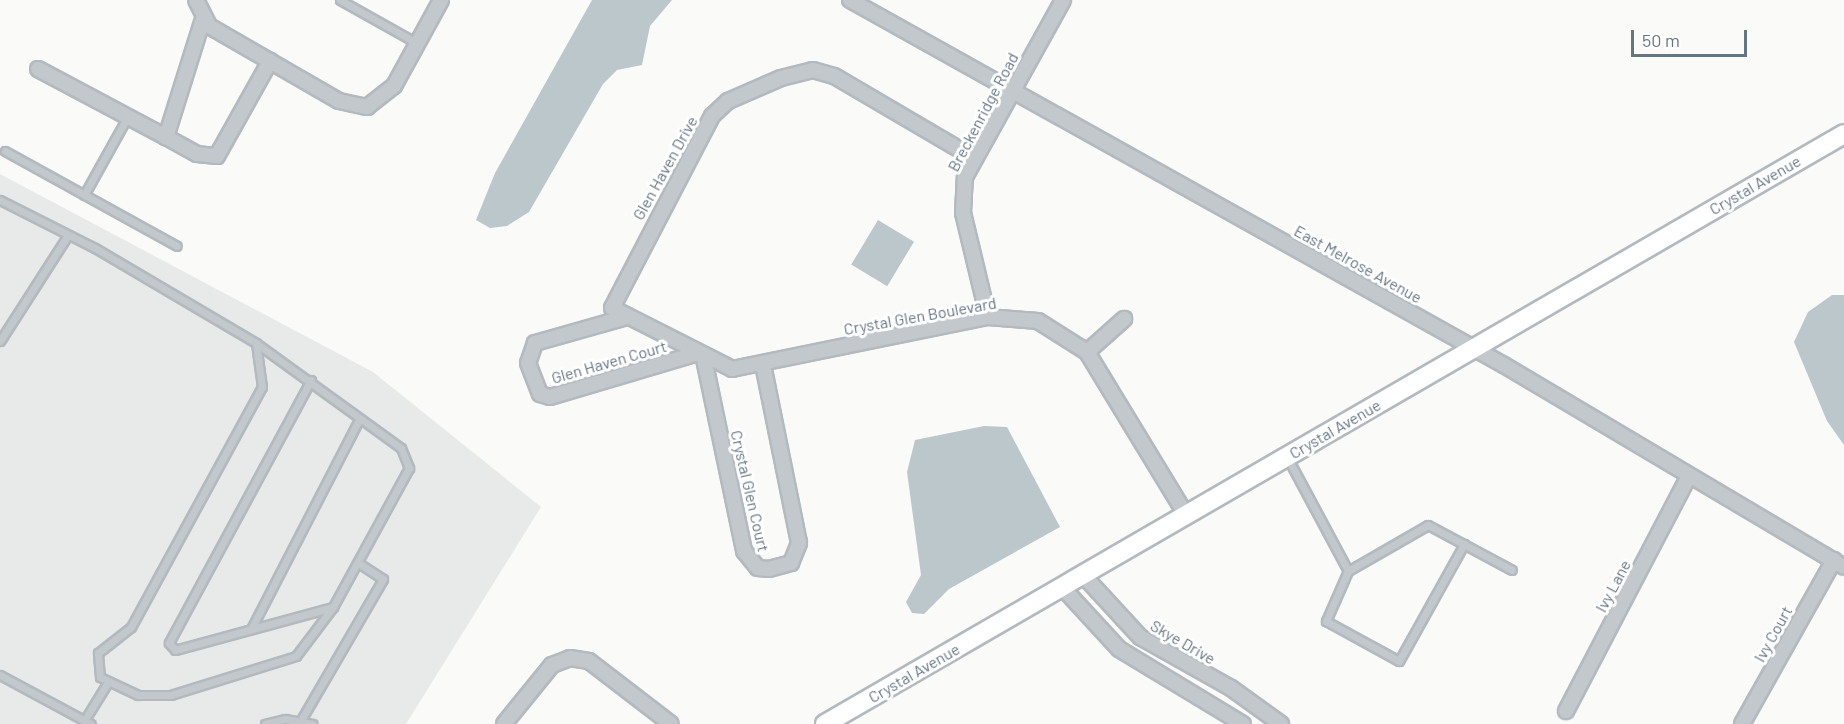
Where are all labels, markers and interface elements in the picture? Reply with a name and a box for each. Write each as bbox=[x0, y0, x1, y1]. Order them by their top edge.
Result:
scale bar bbox=[1634, 18, 1750, 56]
text: 50 m bbox=[1642, 29, 1680, 51]
street label: Breckenridge Road bbox=[944, 49, 1022, 175]
street label: Glen Haven Drive bbox=[629, 113, 701, 223]
street label: Crystal Avenue bbox=[1706, 151, 1804, 219]
street label: East Melrose Avenue bbox=[1291, 221, 1425, 307]
street label: Crystal Glen Boulevard bbox=[842, 293, 998, 339]
street label: Glen Haven Court bbox=[549, 336, 669, 388]
street label: Crystal Avenue bbox=[1286, 395, 1384, 463]
street label: Crystal Glen Court bbox=[727, 428, 773, 554]
street label: Ivy Lane bbox=[1591, 556, 1635, 616]
street label: Ivy Court bbox=[1750, 603, 1796, 665]
street label: Skye Drive bbox=[1147, 616, 1219, 668]
street label: Crystal Avenue bbox=[865, 639, 963, 707]

